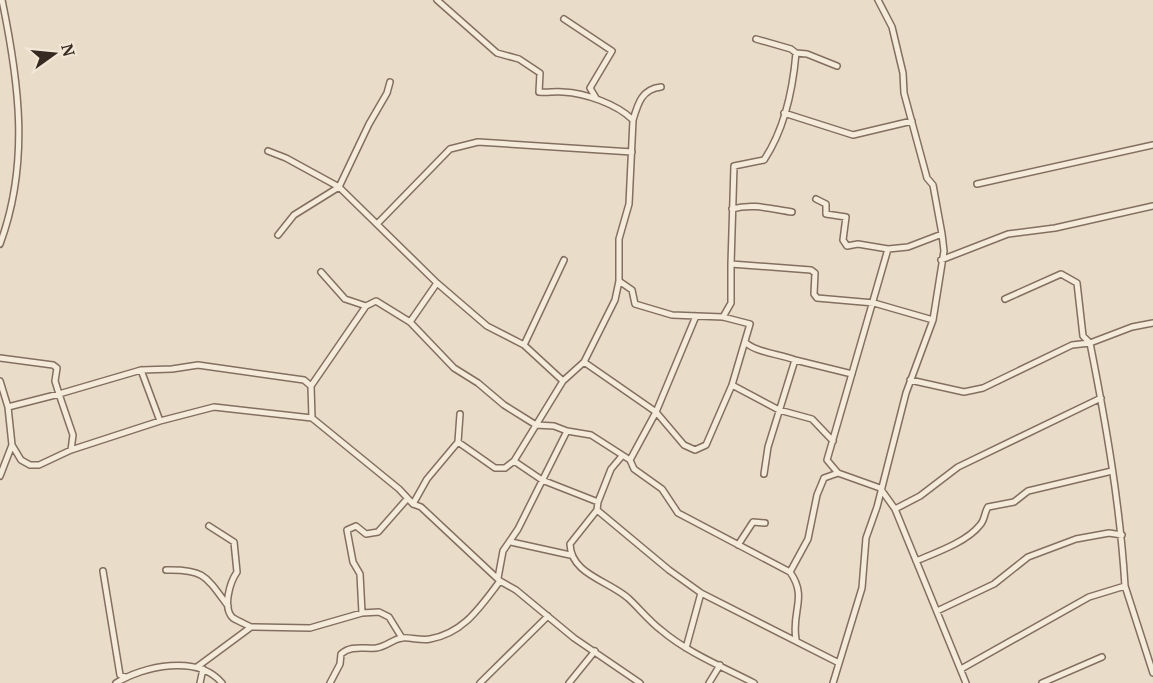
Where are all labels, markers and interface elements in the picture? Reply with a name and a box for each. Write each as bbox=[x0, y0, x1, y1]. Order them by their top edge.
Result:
north arrow bbox=[24, 24, 84, 84]
text: N bbox=[56, 41, 81, 59]

